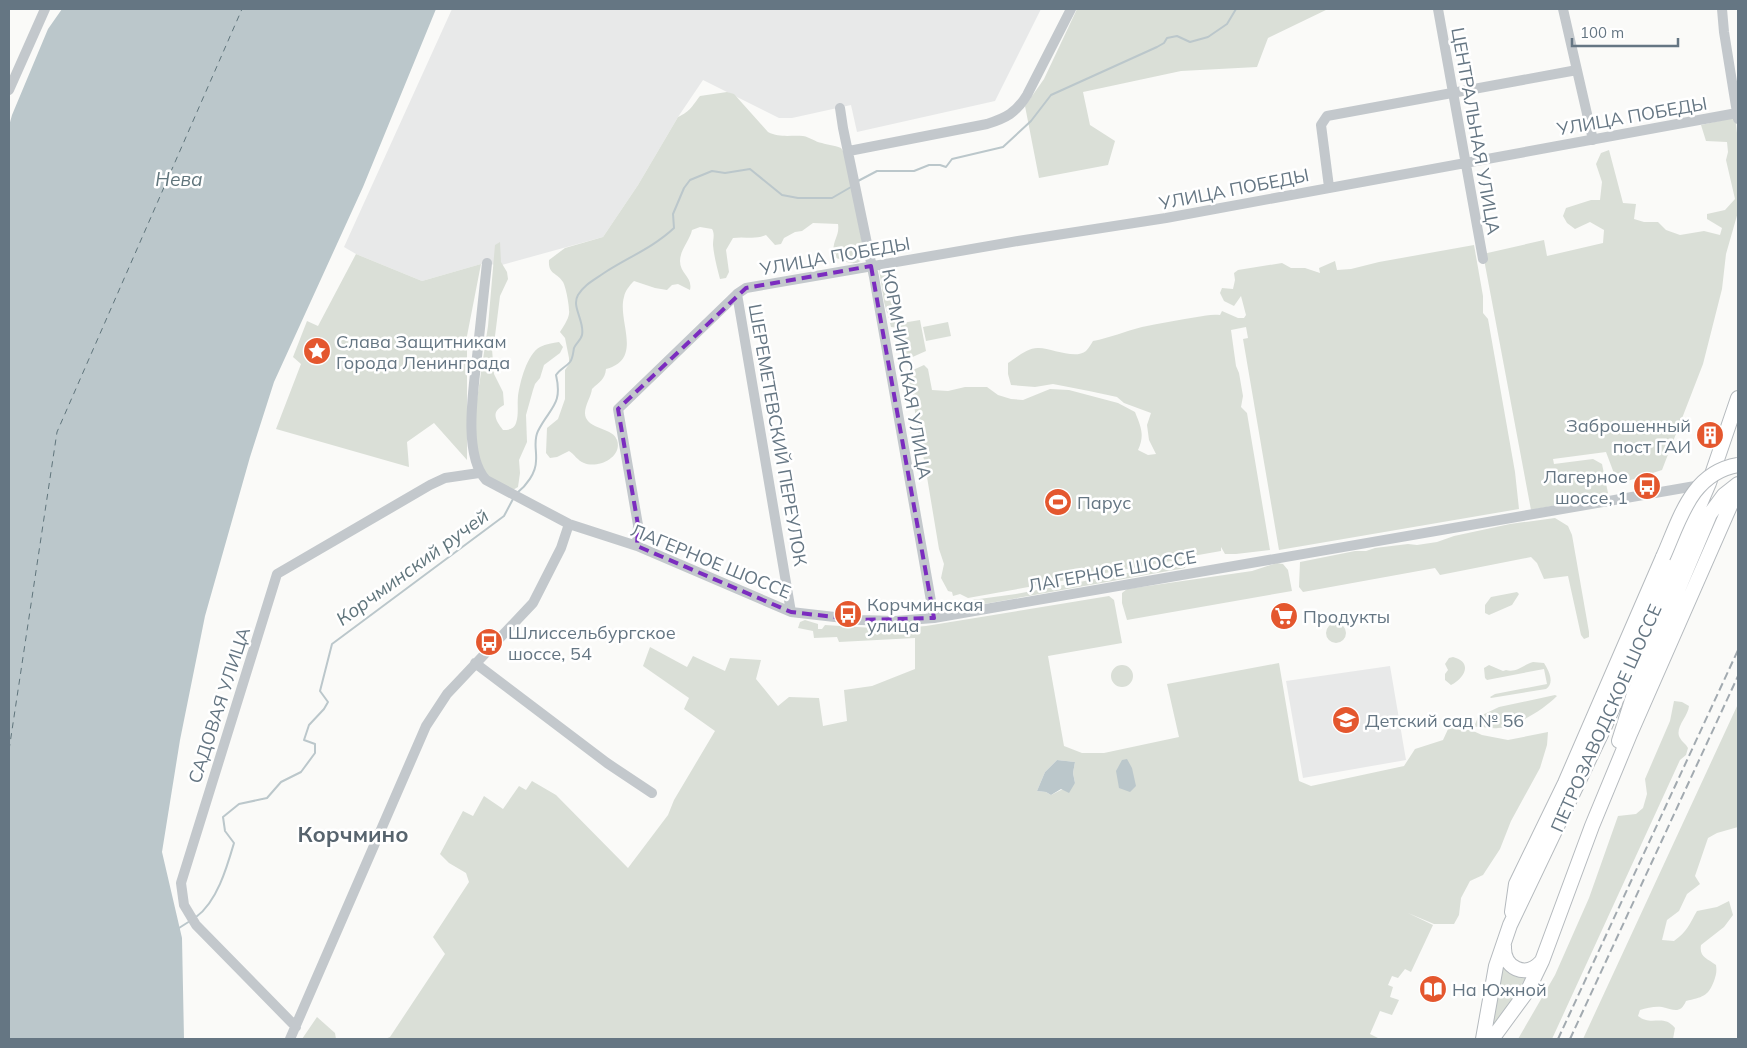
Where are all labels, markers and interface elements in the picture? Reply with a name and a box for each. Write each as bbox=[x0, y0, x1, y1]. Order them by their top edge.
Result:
scale bar bbox=[1572, 15, 1678, 47]
text: 100 m bbox=[1580, 23, 1624, 42]
street label: ЦЕНТРАЛЬНАЯ УЛИЦА bbox=[1446, 26, 1506, 236]
street label: УЛИЦА ПОБЕДЫ bbox=[1554, 91, 1709, 141]
street label: УЛИЦА ПОБЕДЫ bbox=[1156, 163, 1311, 215]
water label: Нева bbox=[155, 167, 203, 191]
street label: УЛИЦА ПОБЕДЫ bbox=[757, 231, 912, 281]
street label: КОРМЧИНСКАЯ УЛИЦА bbox=[877, 267, 937, 481]
street label: ШЕРЕМЕТЕВСКИЙ ПЕРЕУЛОК bbox=[744, 302, 812, 568]
place label: Слава Защитникам Города Ленинграда bbox=[336, 330, 510, 374]
place icon: Слава Защитникам Города Ленинграда bbox=[302, 336, 332, 366]
place label: Заброшенный пост ГАИ bbox=[1566, 414, 1691, 458]
building icon: Заброшенный пост ГАИ bbox=[1695, 420, 1725, 450]
place label: Лагерное шоссе, 1 bbox=[1543, 465, 1628, 509]
bus stop icon: Лагерное шоссе, 1 bbox=[1632, 471, 1662, 501]
sports icon: Парус bbox=[1043, 487, 1073, 517]
place label: Парус bbox=[1077, 491, 1131, 514]
water label: Корчминский ручей bbox=[331, 504, 493, 630]
street label: ЛАГЕРНОЕ ШОССЕ bbox=[628, 518, 794, 604]
street label: ЛАГЕРНОЕ ШОССЕ bbox=[1026, 545, 1198, 597]
place label: Корчминская улица bbox=[867, 593, 984, 637]
bus stop icon: Корчминская улица bbox=[833, 599, 863, 629]
street label: ПЕТРОЗАВОДСКОЕ ШОССЕ bbox=[1545, 600, 1667, 836]
supermarket icon: Продукты bbox=[1269, 601, 1299, 631]
place label: Продукты bbox=[1303, 605, 1390, 628]
place label: Шлиссельбургское шоссе, 54 bbox=[508, 621, 676, 665]
street label: САДОВАЯ УЛИЦА bbox=[183, 624, 255, 786]
bus stop icon: Шлиссельбургское шоссе, 54 bbox=[474, 627, 504, 657]
school or university icon: Детский сад № 56 bbox=[1331, 705, 1361, 735]
place label: Детский сад № 56 bbox=[1365, 709, 1524, 732]
district label: Корчмино bbox=[298, 820, 408, 848]
library icon: На Южной bbox=[1418, 974, 1448, 1004]
place label: На Южной bbox=[1452, 978, 1547, 1001]

